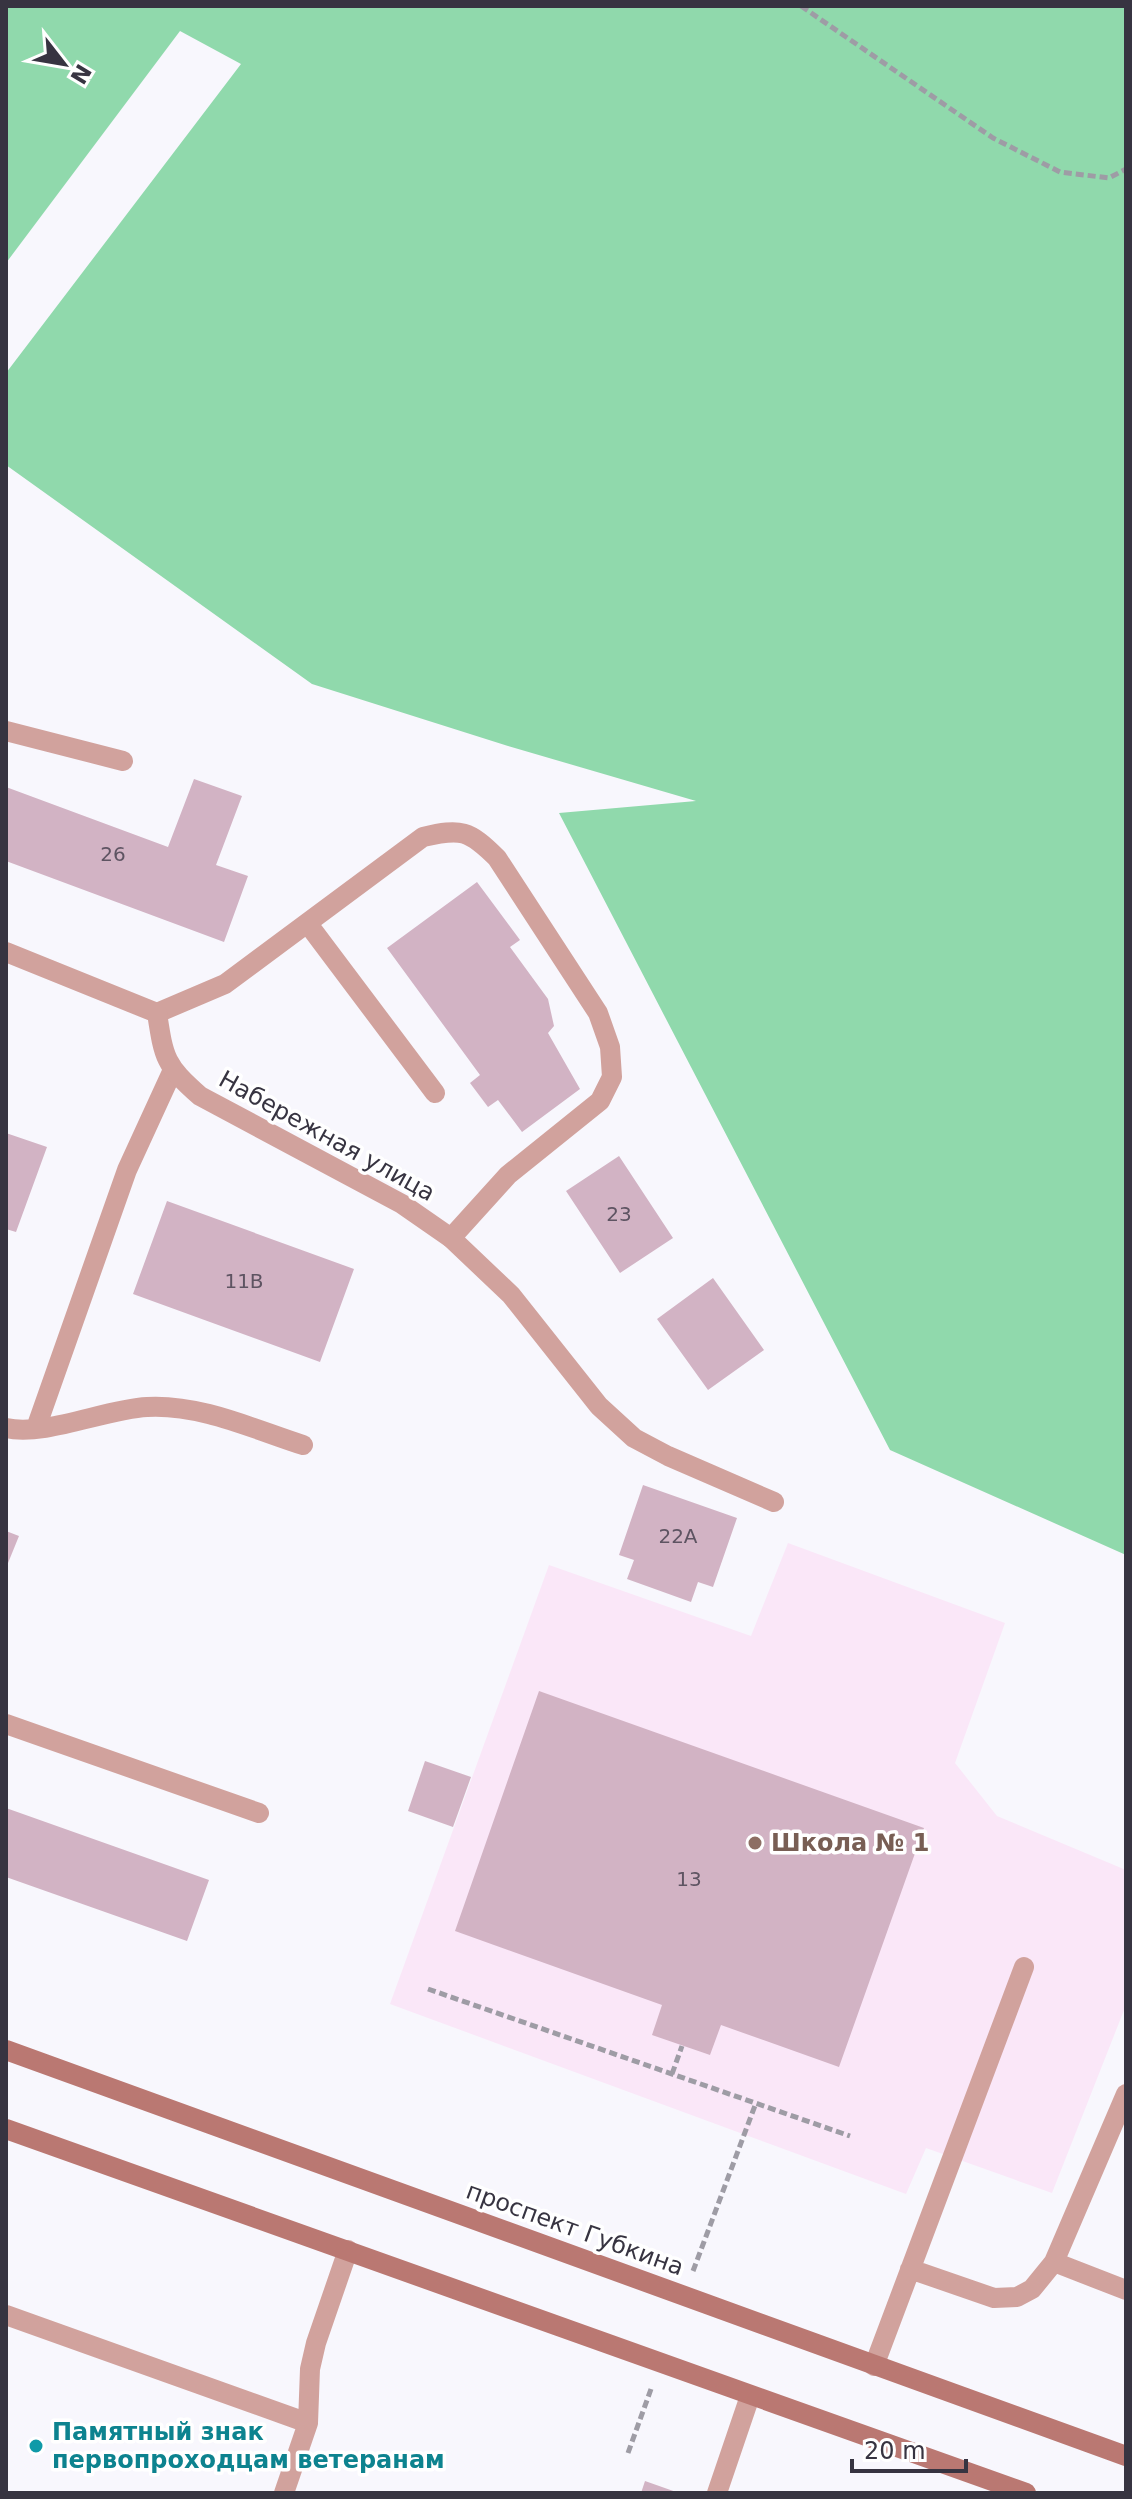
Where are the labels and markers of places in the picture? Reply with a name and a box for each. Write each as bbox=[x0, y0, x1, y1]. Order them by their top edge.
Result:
place label: Школа № 1 bbox=[771, 1829, 929, 1857]
marker: Школа № 1 bbox=[746, 1834, 764, 1852]
place label: Памятный знак первопроходцам ветеранам bbox=[52, 2418, 445, 2474]
marker: Памятный знак первопроходцам ветеранам bbox=[27, 2437, 45, 2455]

